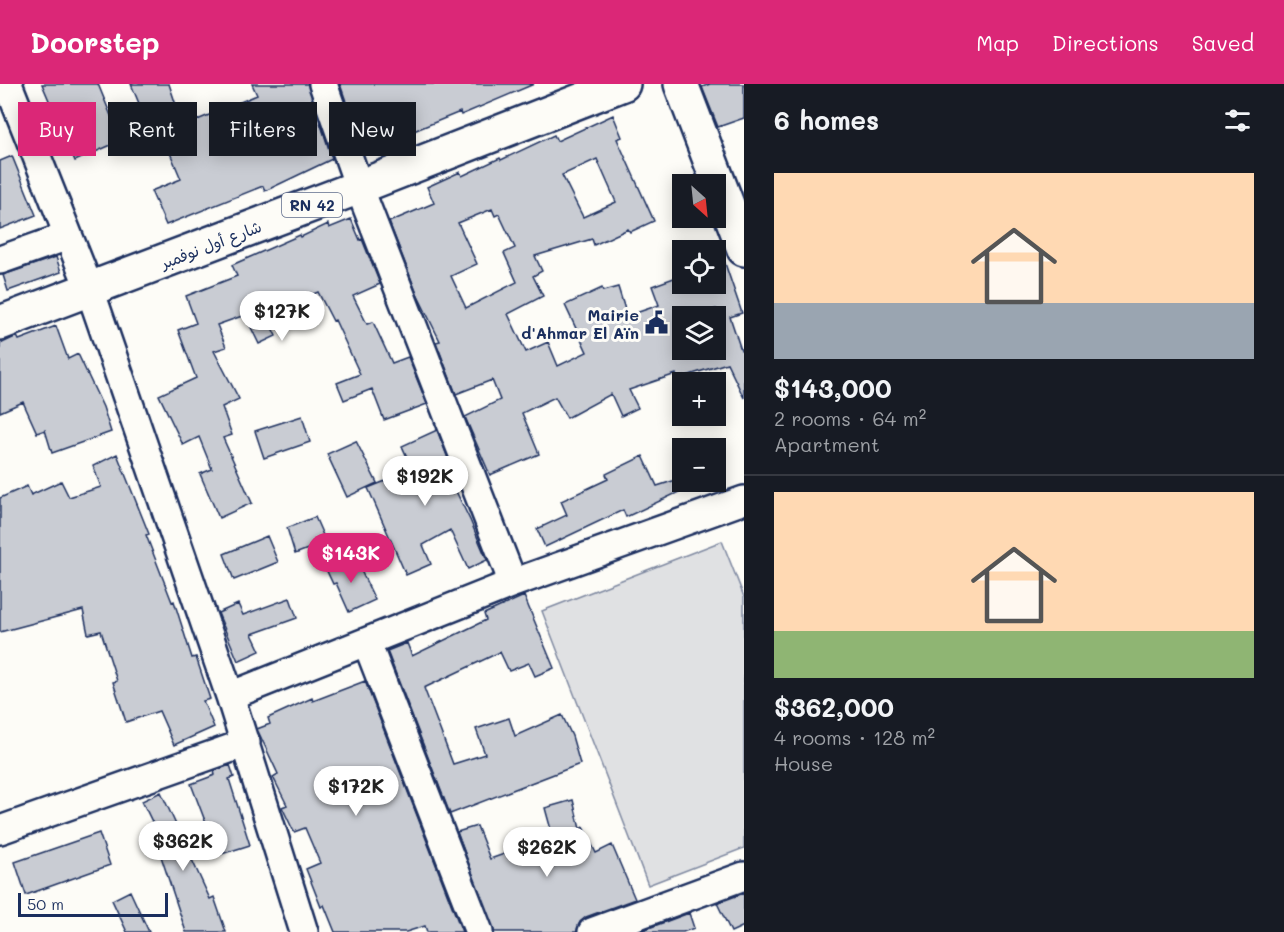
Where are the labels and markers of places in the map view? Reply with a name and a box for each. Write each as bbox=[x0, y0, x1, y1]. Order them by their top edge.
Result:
pin: $127K bbox=[240, 291, 324, 342]
place label: Mairie d'Ahmar El Aïn bbox=[521, 304, 639, 343]
public building icon: Mairie d'Ahmar El Aïn bbox=[644, 310, 670, 336]
pin: $192K bbox=[383, 456, 467, 507]
pin: $143K bbox=[309, 533, 393, 584]
pin: $172K bbox=[314, 766, 398, 817]
pin: $362K bbox=[141, 821, 225, 872]
pin: $262K bbox=[505, 827, 589, 878]

